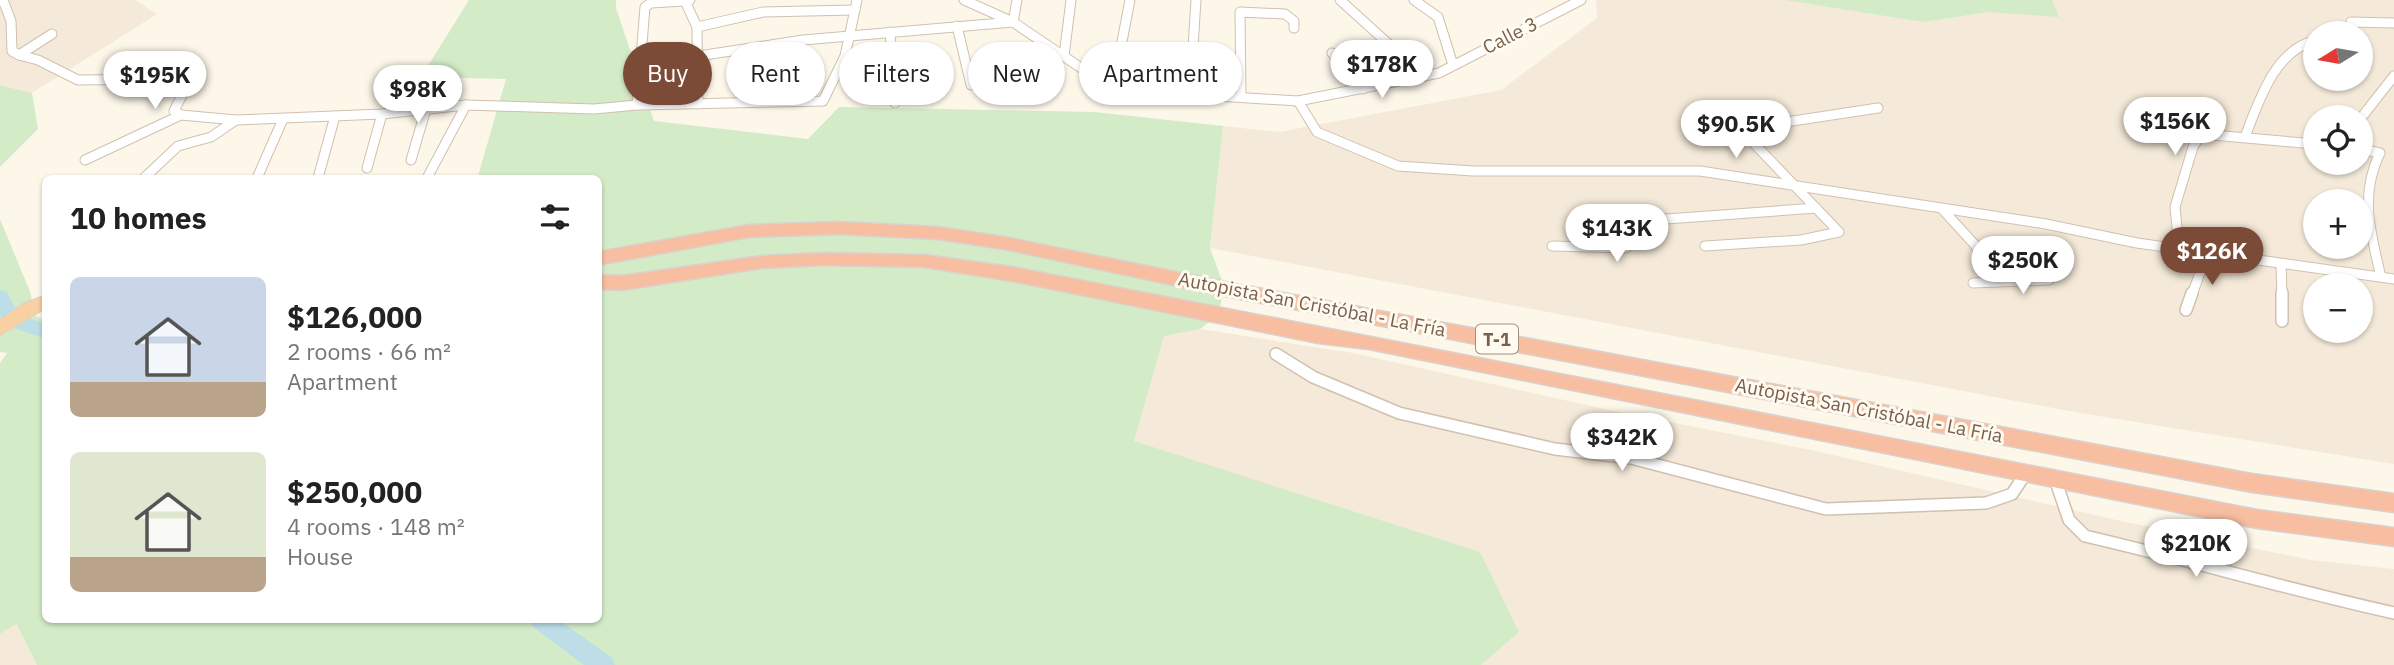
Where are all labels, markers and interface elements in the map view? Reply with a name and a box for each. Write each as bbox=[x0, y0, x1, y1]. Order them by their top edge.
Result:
street label: Calle 3 bbox=[1478, 11, 1542, 59]
north arrow bbox=[2303, 21, 2373, 91]
map controls bbox=[2303, 21, 2373, 343]
pin: $178K bbox=[1333, 41, 1431, 100]
chip: Buy bbox=[623, 42, 712, 105]
chip: Rent bbox=[726, 42, 825, 105]
chip: Filters bbox=[839, 42, 954, 105]
chip: New bbox=[968, 42, 1065, 105]
chip: Apartment bbox=[1079, 42, 1242, 105]
text: $178K bbox=[1346, 48, 1418, 78]
pin: $195K bbox=[106, 52, 204, 111]
text: $195K bbox=[119, 59, 191, 89]
pin: $98K bbox=[377, 66, 459, 125]
text: $98K bbox=[389, 73, 447, 103]
pin: $156K bbox=[2126, 97, 2224, 157]
pin: $90.5K bbox=[1679, 100, 1793, 160]
text: $156K bbox=[2139, 105, 2211, 135]
button: locate bbox=[2303, 105, 2373, 175]
text: $90.5K bbox=[1697, 108, 1775, 138]
button: + bbox=[2303, 189, 2373, 259]
text: 10 homes bbox=[70, 198, 207, 237]
icon: filters bbox=[536, 198, 574, 236]
pin: $143K bbox=[1568, 204, 1666, 264]
text: $143K bbox=[1581, 212, 1653, 242]
pin: $126K bbox=[2163, 228, 2261, 287]
text: $126K bbox=[2176, 235, 2248, 265]
pin: $250K bbox=[1974, 236, 2072, 296]
text: $250K bbox=[1987, 244, 2059, 274]
street label: Autopista San Cristóbal - La Fría bbox=[1176, 266, 1448, 342]
button: − bbox=[2303, 273, 2373, 343]
text: $126,000 bbox=[287, 297, 422, 336]
icon: home bbox=[126, 305, 210, 389]
road number: T-1 bbox=[1476, 324, 1518, 354]
text: 2 rooms · 66 m² bbox=[287, 336, 451, 366]
text: Apartment bbox=[287, 366, 398, 396]
street label: Autopista San Cristóbal - La Fría bbox=[1733, 372, 2005, 448]
pin: $342K bbox=[1573, 414, 1671, 473]
text: $342K bbox=[1586, 421, 1658, 451]
text: $250,000 bbox=[287, 472, 422, 511]
icon: home bbox=[126, 480, 210, 564]
text: 4 rooms · 148 m² bbox=[287, 511, 465, 541]
pin: $210K bbox=[2147, 520, 2245, 579]
text: $210K bbox=[2160, 527, 2232, 557]
text: House bbox=[287, 541, 353, 571]

